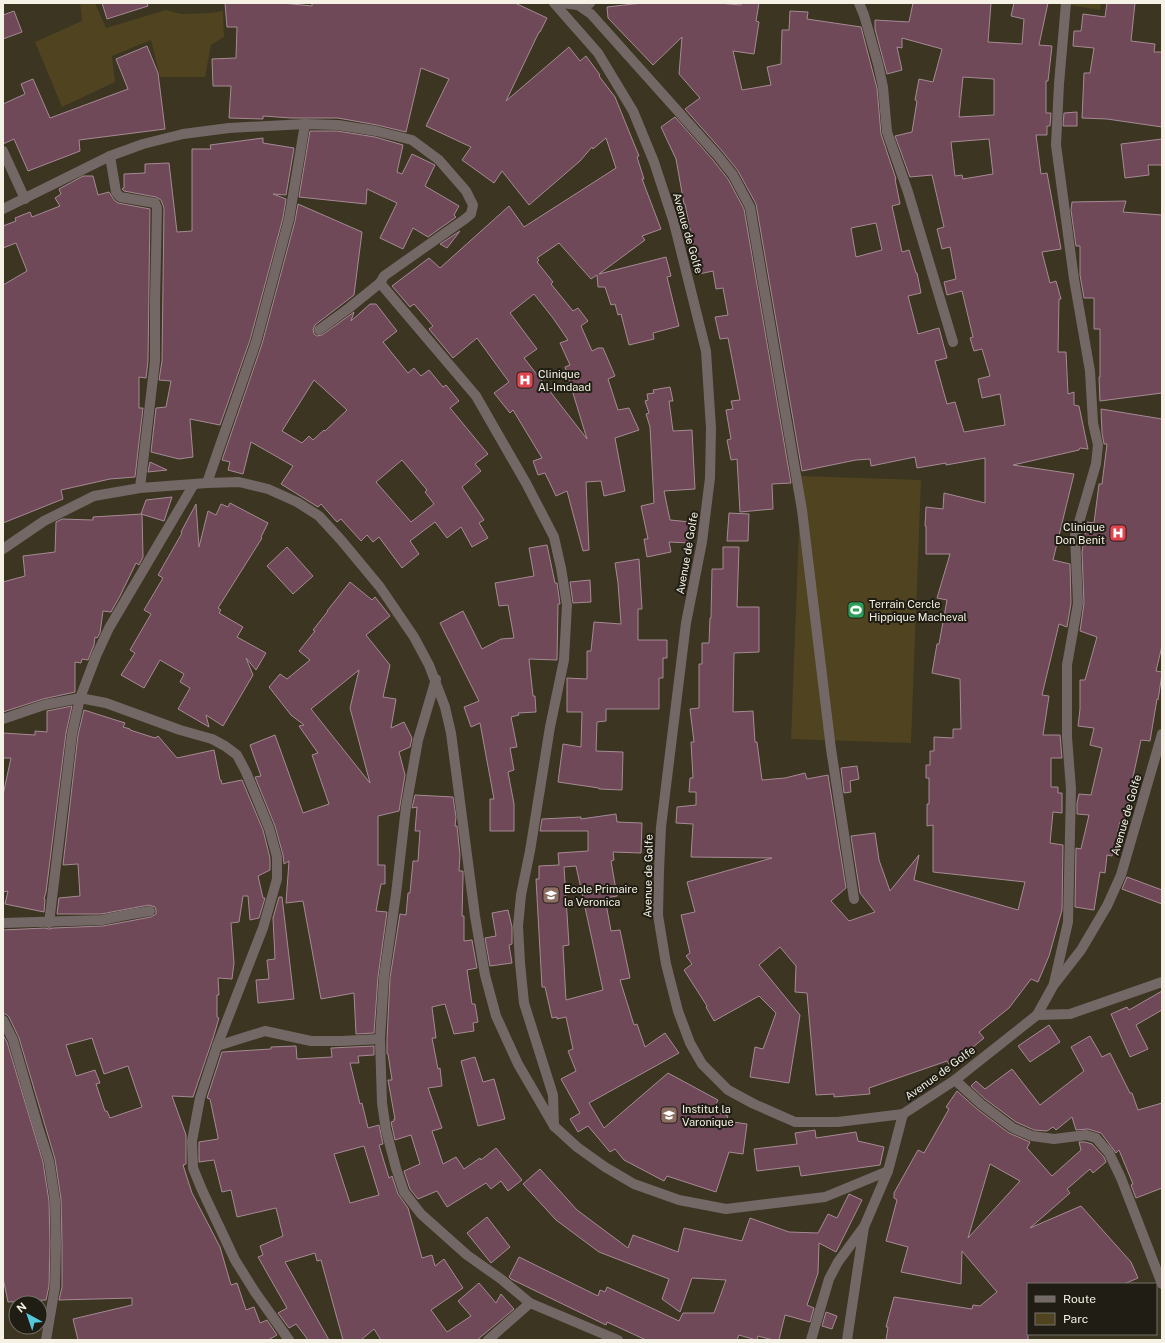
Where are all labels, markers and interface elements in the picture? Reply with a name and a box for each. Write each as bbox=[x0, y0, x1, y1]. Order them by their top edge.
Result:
street label: Avenue de Golfe bbox=[671, 191, 705, 275]
place label: Clinique Al-Imdaad bbox=[538, 368, 591, 393]
hospital icon: Clinique Al-Imdaad bbox=[515, 370, 535, 390]
street label: Avenue de Golfe bbox=[674, 511, 700, 595]
place label: Clinique Don Benit bbox=[1055, 521, 1105, 546]
hospital icon: Clinique Don Benit bbox=[1108, 523, 1128, 543]
place label: Terrain Cercle Hippique Macheval bbox=[869, 598, 967, 623]
sports icon: Terrain Cercle Hippique Macheval bbox=[846, 600, 866, 620]
street label: Avenue de Golfe bbox=[1109, 773, 1143, 857]
street label: Avenue de Golfe bbox=[641, 834, 655, 918]
place label: Ecole Primaire la Veronica bbox=[564, 883, 638, 908]
school or university icon: Ecole Primaire la Veronica bbox=[541, 885, 561, 905]
street label: Avenue de Golfe bbox=[903, 1044, 977, 1102]
place label: Institut la Varonique bbox=[682, 1103, 734, 1128]
school or university icon: Institut la Varonique bbox=[659, 1105, 679, 1125]
legend bbox=[1027, 1283, 1157, 1335]
text: Route bbox=[1063, 1292, 1096, 1306]
north arrow bbox=[8, 1295, 48, 1335]
text: N bbox=[14, 1300, 29, 1315]
text: Parc bbox=[1063, 1312, 1088, 1326]

